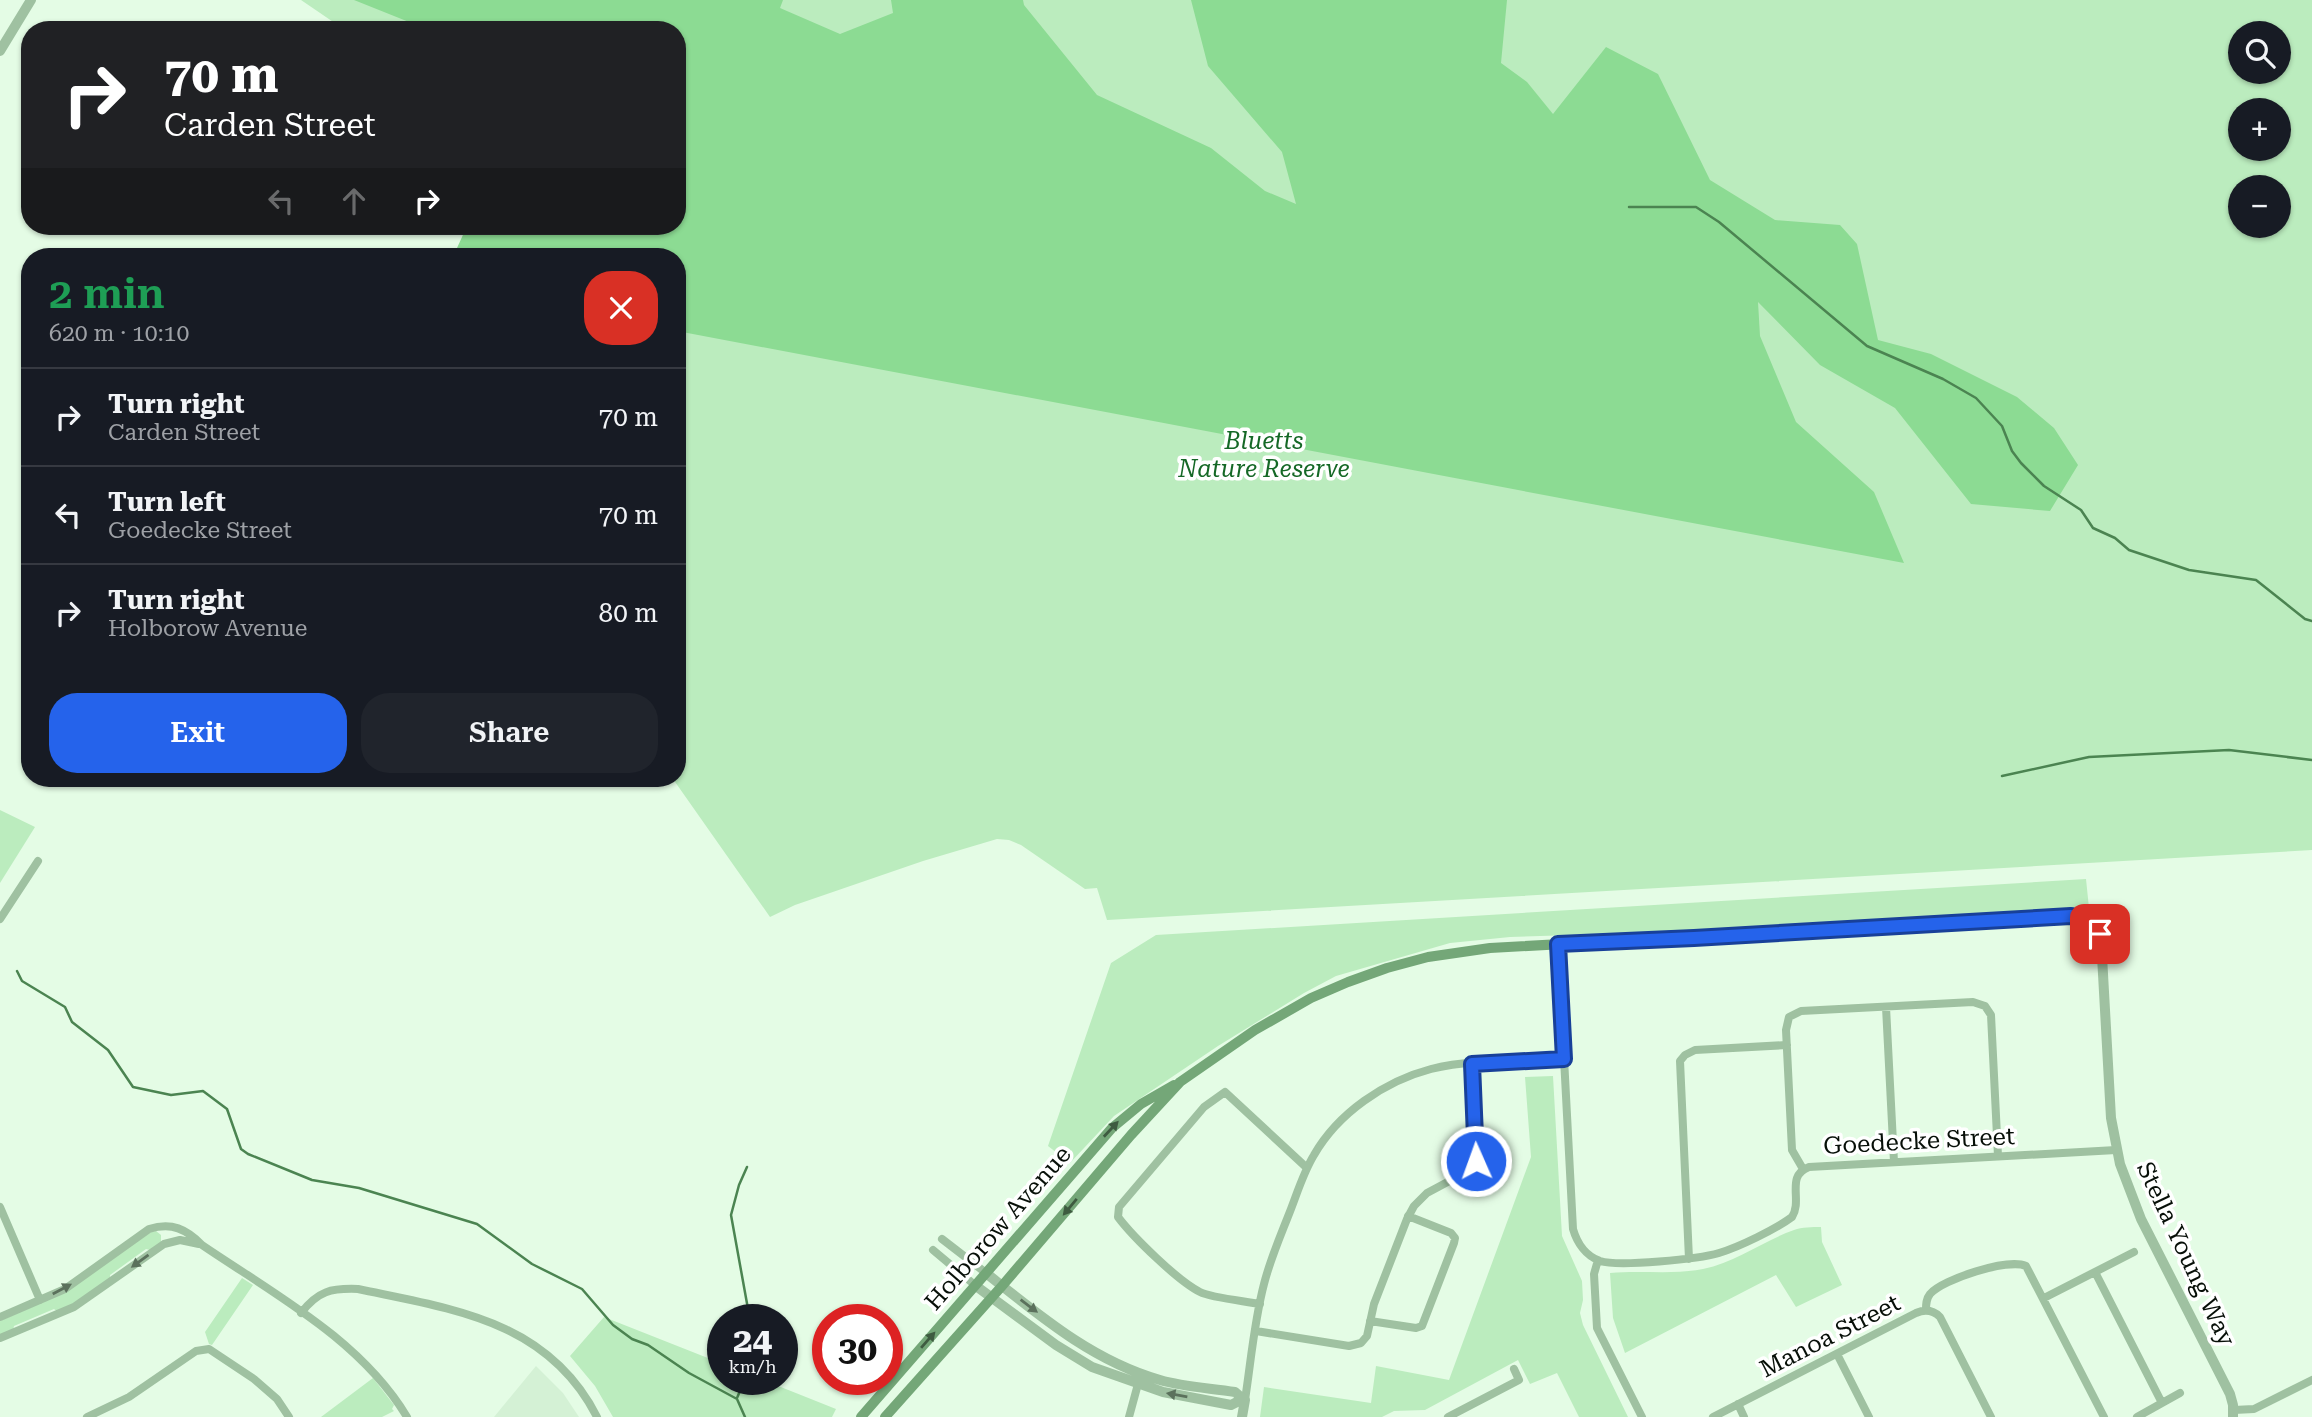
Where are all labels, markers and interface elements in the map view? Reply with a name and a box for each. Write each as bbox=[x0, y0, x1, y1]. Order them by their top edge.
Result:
map controls bbox=[2228, 21, 2291, 238]
button: search bbox=[2228, 21, 2291, 84]
text: 70 m bbox=[164, 47, 279, 104]
icon: right bbox=[49, 49, 140, 140]
button: + bbox=[2228, 98, 2291, 161]
text: Carden Street bbox=[164, 106, 376, 144]
button: − bbox=[2228, 175, 2291, 238]
icon: left bbox=[262, 182, 300, 220]
icon: ahead bbox=[335, 182, 373, 220]
icon: right bbox=[408, 182, 446, 220]
text: 2 min bbox=[49, 269, 165, 318]
button: close bbox=[584, 271, 658, 345]
text: 620 m · 10:10 bbox=[49, 320, 189, 347]
text: Turn right bbox=[108, 389, 244, 419]
icon: right bbox=[49, 398, 87, 436]
text: 70 m bbox=[599, 402, 658, 432]
text: Carden Street bbox=[108, 419, 260, 446]
park label: Bluetts Nature Reserve bbox=[1177, 427, 1350, 483]
text: Turn left bbox=[108, 487, 226, 517]
icon: left bbox=[49, 496, 87, 534]
text: 70 m bbox=[599, 500, 658, 530]
text: Goedecke Street bbox=[108, 517, 292, 544]
text: Turn right bbox=[108, 585, 244, 615]
icon: right bbox=[49, 594, 87, 632]
text: 80 m bbox=[599, 598, 658, 628]
text: Holborow Avenue bbox=[108, 615, 307, 642]
button: Exit bbox=[49, 693, 347, 773]
button: Share bbox=[361, 693, 658, 773]
pin bbox=[2070, 904, 2130, 964]
icon: arrive bbox=[2081, 915, 2119, 953]
one-way arrow bbox=[1103, 1121, 1120, 1138]
street label: Goedecke Street bbox=[1822, 1122, 2016, 1160]
position arrow bbox=[1439, 1124, 1513, 1198]
street label: Holborow Avenue bbox=[919, 1140, 1077, 1316]
street label: Stella Young Way bbox=[2131, 1158, 2241, 1351]
one-way arrow bbox=[1063, 1198, 1078, 1215]
one-way arrow bbox=[131, 1254, 150, 1268]
one-way arrow bbox=[52, 1284, 72, 1295]
street label: Manoa Street bbox=[1755, 1289, 1905, 1383]
one-way arrow bbox=[1019, 1299, 1038, 1313]
speed limit sign: 30 bbox=[812, 1304, 903, 1395]
text: 24 bbox=[733, 1320, 772, 1361]
one-way arrow bbox=[920, 1332, 936, 1349]
text: km/h bbox=[728, 1356, 777, 1377]
one-way arrow bbox=[1166, 1389, 1188, 1400]

